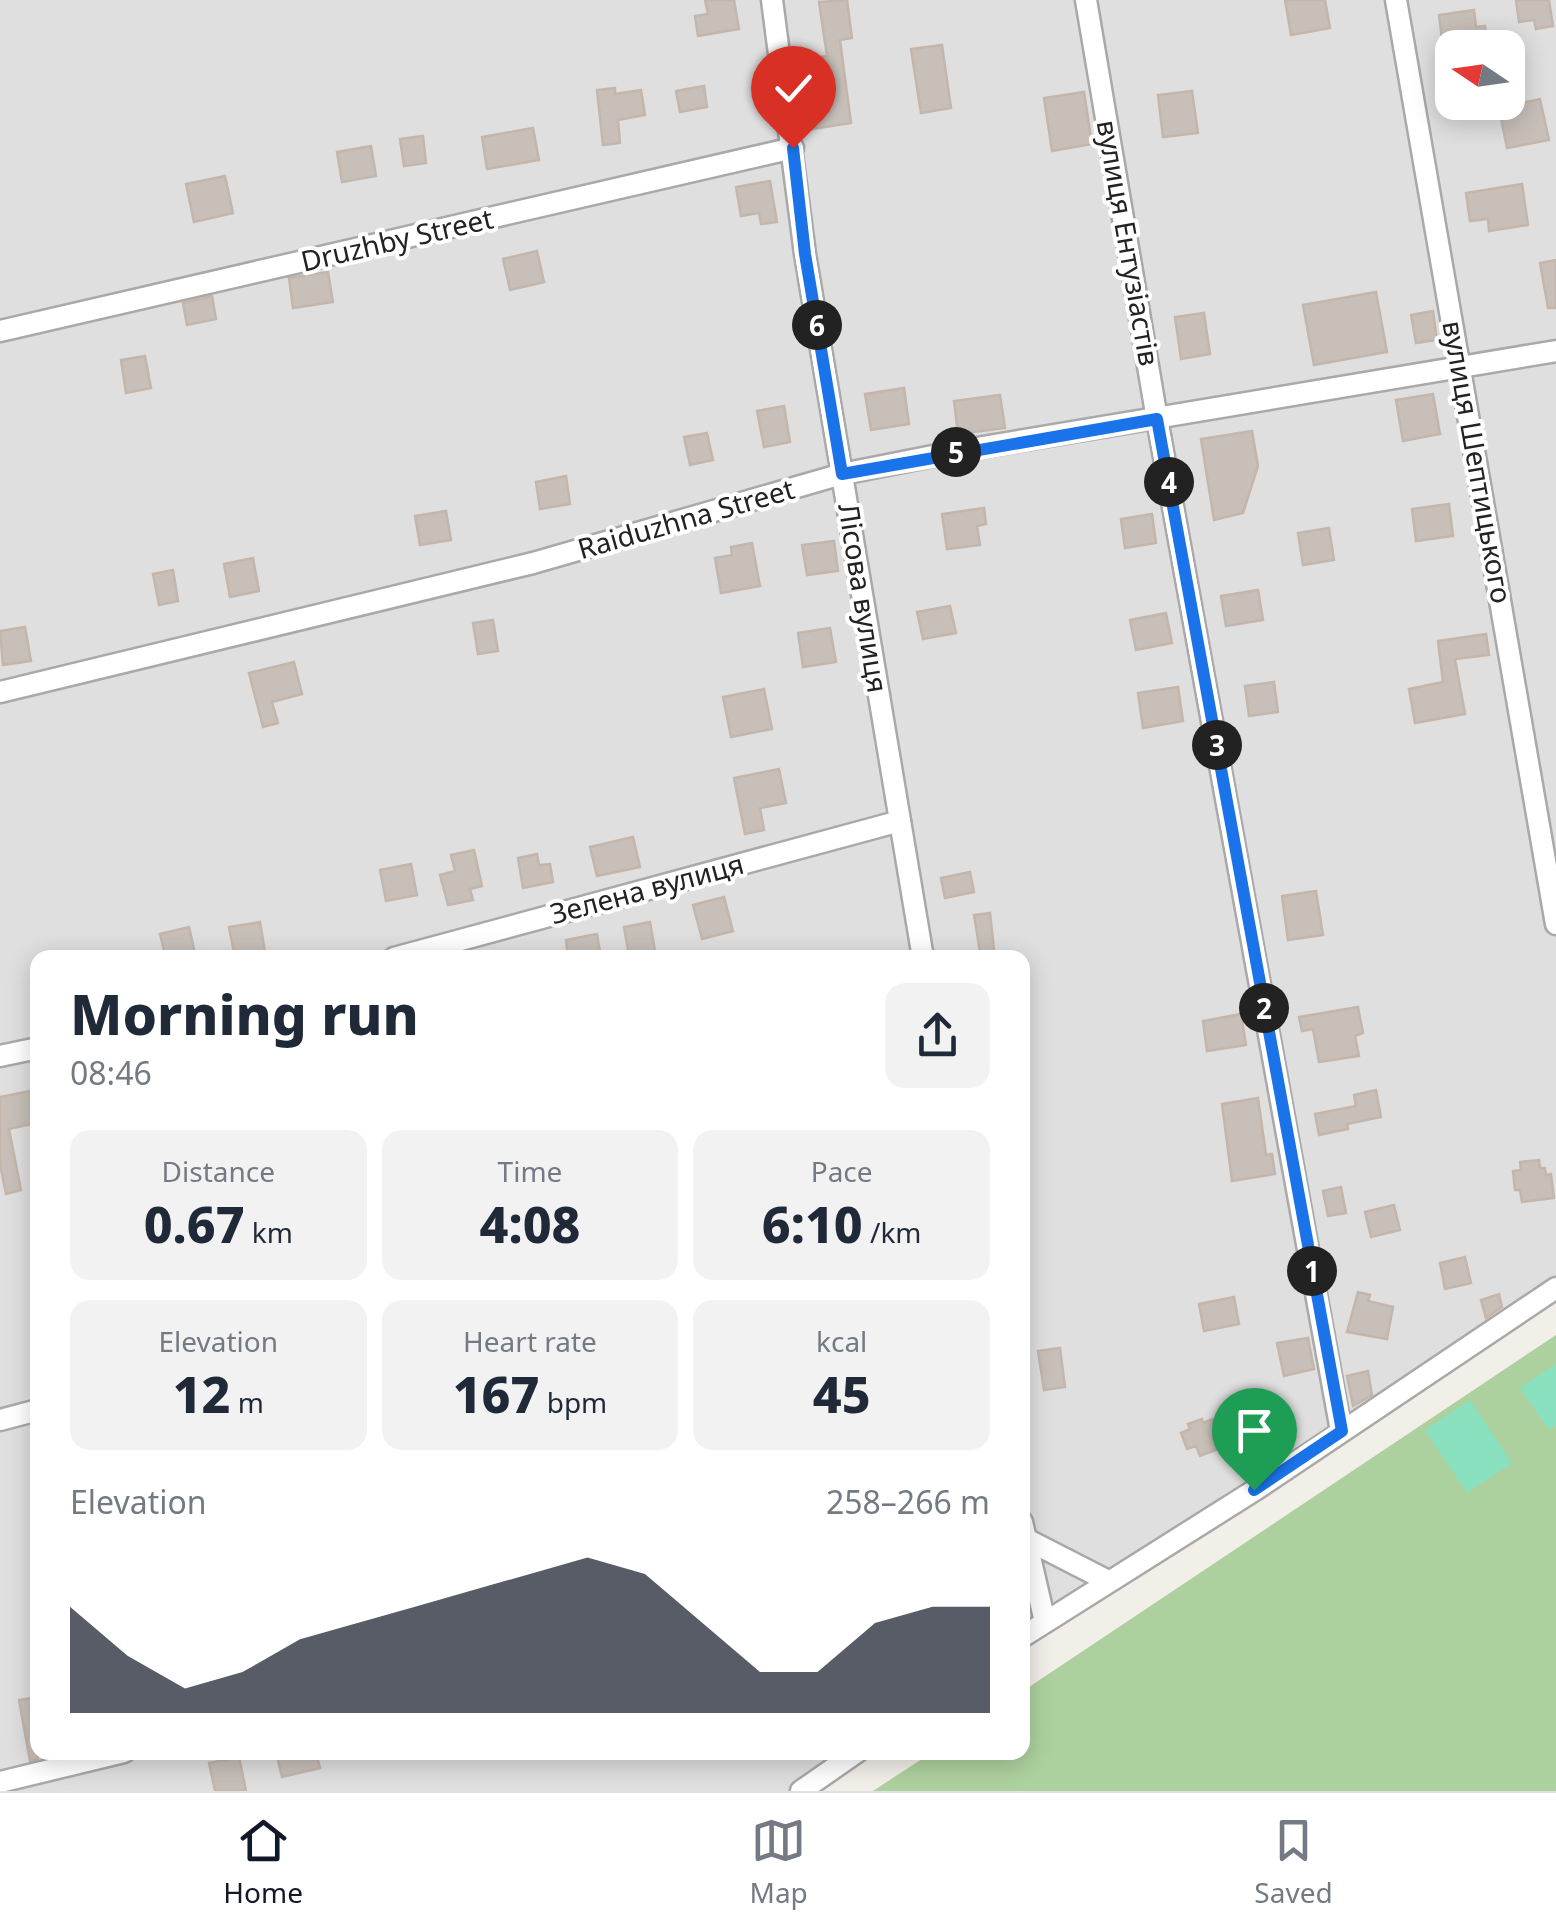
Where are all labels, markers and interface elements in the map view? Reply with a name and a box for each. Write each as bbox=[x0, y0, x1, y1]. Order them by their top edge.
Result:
north arrow bbox=[1435, 30, 1525, 120]
map controls bbox=[1435, 30, 1525, 120]
pin bbox=[751, 46, 836, 149]
icon: check bbox=[766, 61, 821, 116]
street label: вулиця Ентузіастів bbox=[1089, 117, 1169, 369]
street label: Druzhby Street bbox=[297, 198, 497, 280]
pin: 6 bbox=[792, 300, 842, 350]
text: 6 bbox=[809, 306, 825, 344]
street label: вулиця Шептицького bbox=[1434, 317, 1522, 606]
pin: 5 bbox=[931, 427, 981, 477]
text: 5 bbox=[948, 433, 964, 471]
pin: 4 bbox=[1144, 457, 1194, 507]
text: 4 bbox=[1161, 463, 1177, 501]
street label: Raiduzhna Street bbox=[573, 469, 799, 567]
street label: Лісова вулиця bbox=[830, 501, 898, 695]
pin: 3 bbox=[1192, 720, 1242, 770]
text: 3 bbox=[1209, 726, 1225, 764]
street label: Зелена вулиця bbox=[546, 844, 748, 932]
text: Morning run bbox=[70, 976, 419, 1051]
button: share bbox=[885, 983, 990, 1088]
pin: 2 bbox=[1239, 983, 1289, 1033]
text: 2 bbox=[1256, 989, 1272, 1027]
text: 08:46 bbox=[70, 1051, 152, 1094]
text: Distance bbox=[162, 1152, 275, 1190]
text: Time bbox=[498, 1152, 562, 1190]
text: Pace bbox=[811, 1152, 873, 1190]
text: 0.67 bbox=[144, 1190, 245, 1258]
text: 4:08 bbox=[480, 1190, 580, 1258]
text: 6:10 bbox=[762, 1190, 863, 1258]
text: km bbox=[245, 1213, 293, 1251]
text: /km bbox=[863, 1213, 922, 1251]
pin: 1 bbox=[1287, 1246, 1337, 1296]
text: 1 bbox=[1304, 1252, 1320, 1290]
text: Elevation bbox=[159, 1322, 278, 1360]
text: Heart rate bbox=[463, 1322, 597, 1360]
text: kcal bbox=[816, 1322, 867, 1360]
text: 12 bbox=[173, 1360, 231, 1428]
text: 167 bbox=[453, 1360, 539, 1428]
text: 45 bbox=[813, 1360, 871, 1428]
text: m bbox=[231, 1383, 264, 1421]
text: bpm bbox=[539, 1383, 607, 1421]
pin bbox=[1212, 1388, 1297, 1491]
icon: arrive bbox=[1227, 1403, 1282, 1458]
text: Elevation bbox=[70, 1480, 207, 1523]
text: 258–266 m bbox=[826, 1480, 990, 1523]
tab: Home bbox=[223, 1813, 303, 1911]
tab: Map bbox=[749, 1813, 808, 1911]
tab: Saved bbox=[1254, 1813, 1333, 1911]

